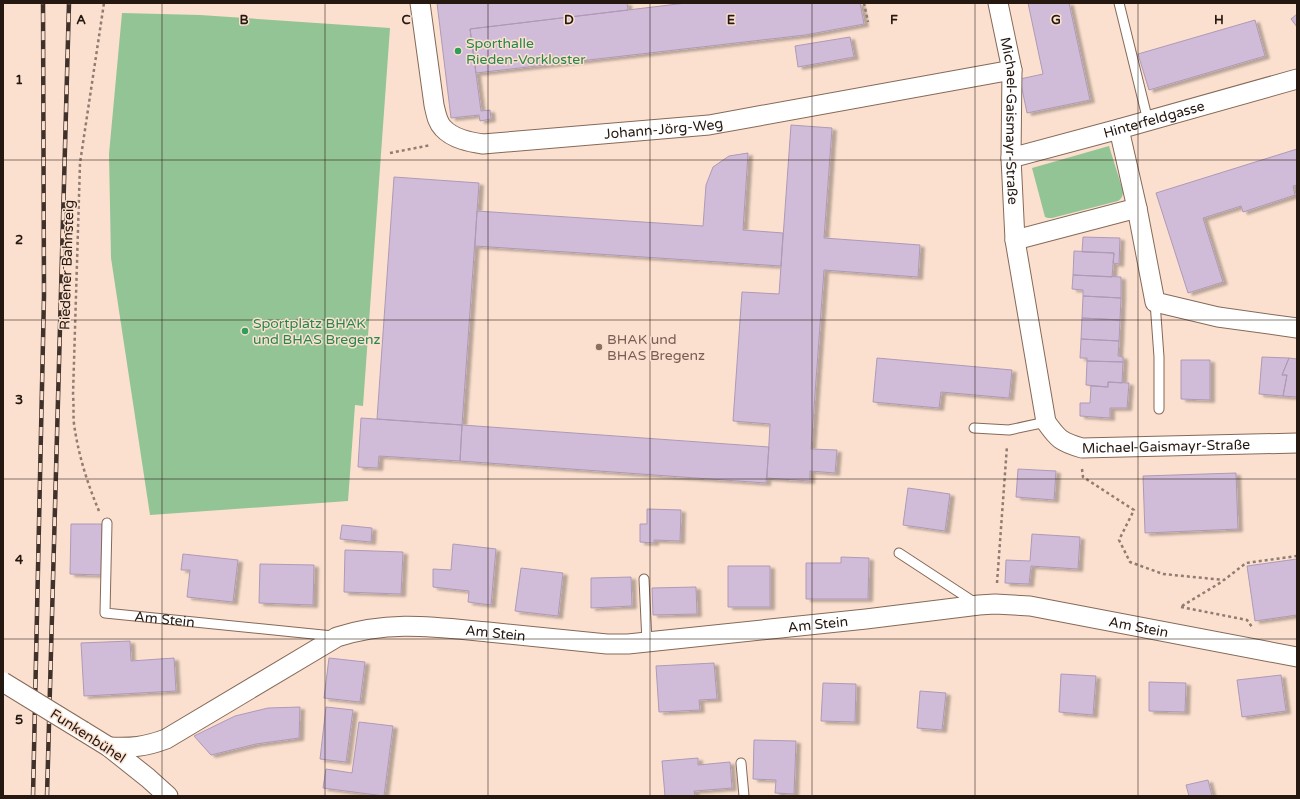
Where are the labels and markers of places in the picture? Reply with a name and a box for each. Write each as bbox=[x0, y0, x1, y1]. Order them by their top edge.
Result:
place label: Sporthalle Rieden-Vorkloster bbox=[466, 35, 586, 68]
marker: Sporthalle Rieden-Vorkloster bbox=[453, 46, 463, 56]
place label: Sportplatz BHAK und BHAS Bregenz bbox=[253, 315, 380, 348]
marker: Sportplatz BHAK und BHAS Bregenz bbox=[240, 326, 250, 336]
place label: BHAK und BHAS Bregenz bbox=[607, 331, 705, 364]
marker: BHAK und BHAS Bregenz bbox=[594, 342, 604, 352]

